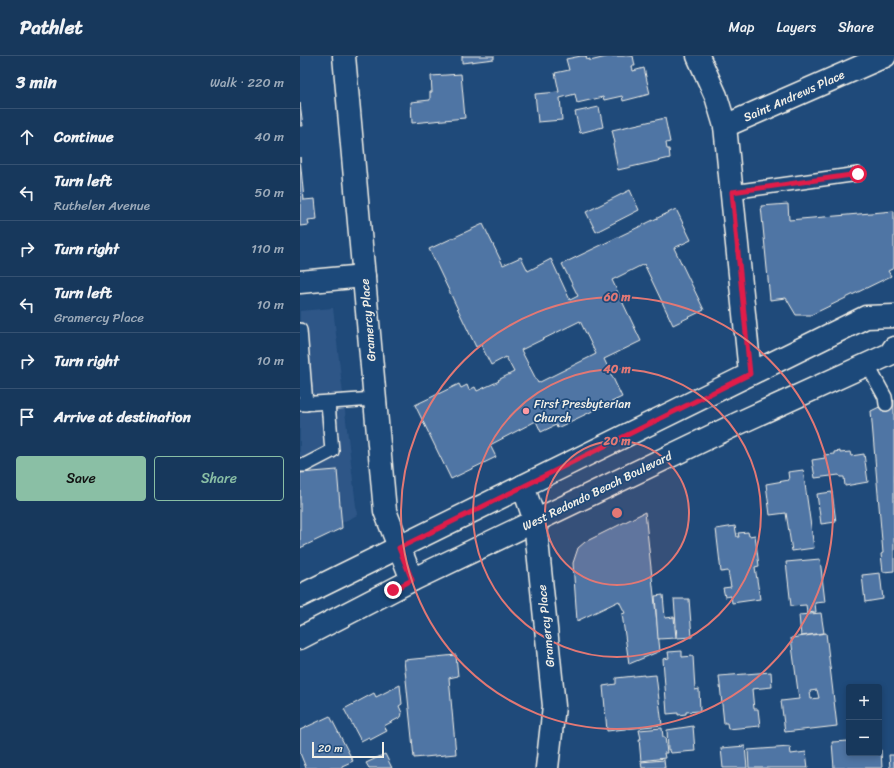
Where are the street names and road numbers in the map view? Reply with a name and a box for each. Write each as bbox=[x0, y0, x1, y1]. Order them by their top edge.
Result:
street label: Saint Andrews Place bbox=[740, 64, 848, 128]
street label: Gramercy Place bbox=[353, 278, 383, 362]
street label: West Redondo Beach Boulevard bbox=[518, 445, 676, 537]
street label: Gramercy Place bbox=[531, 584, 561, 668]

